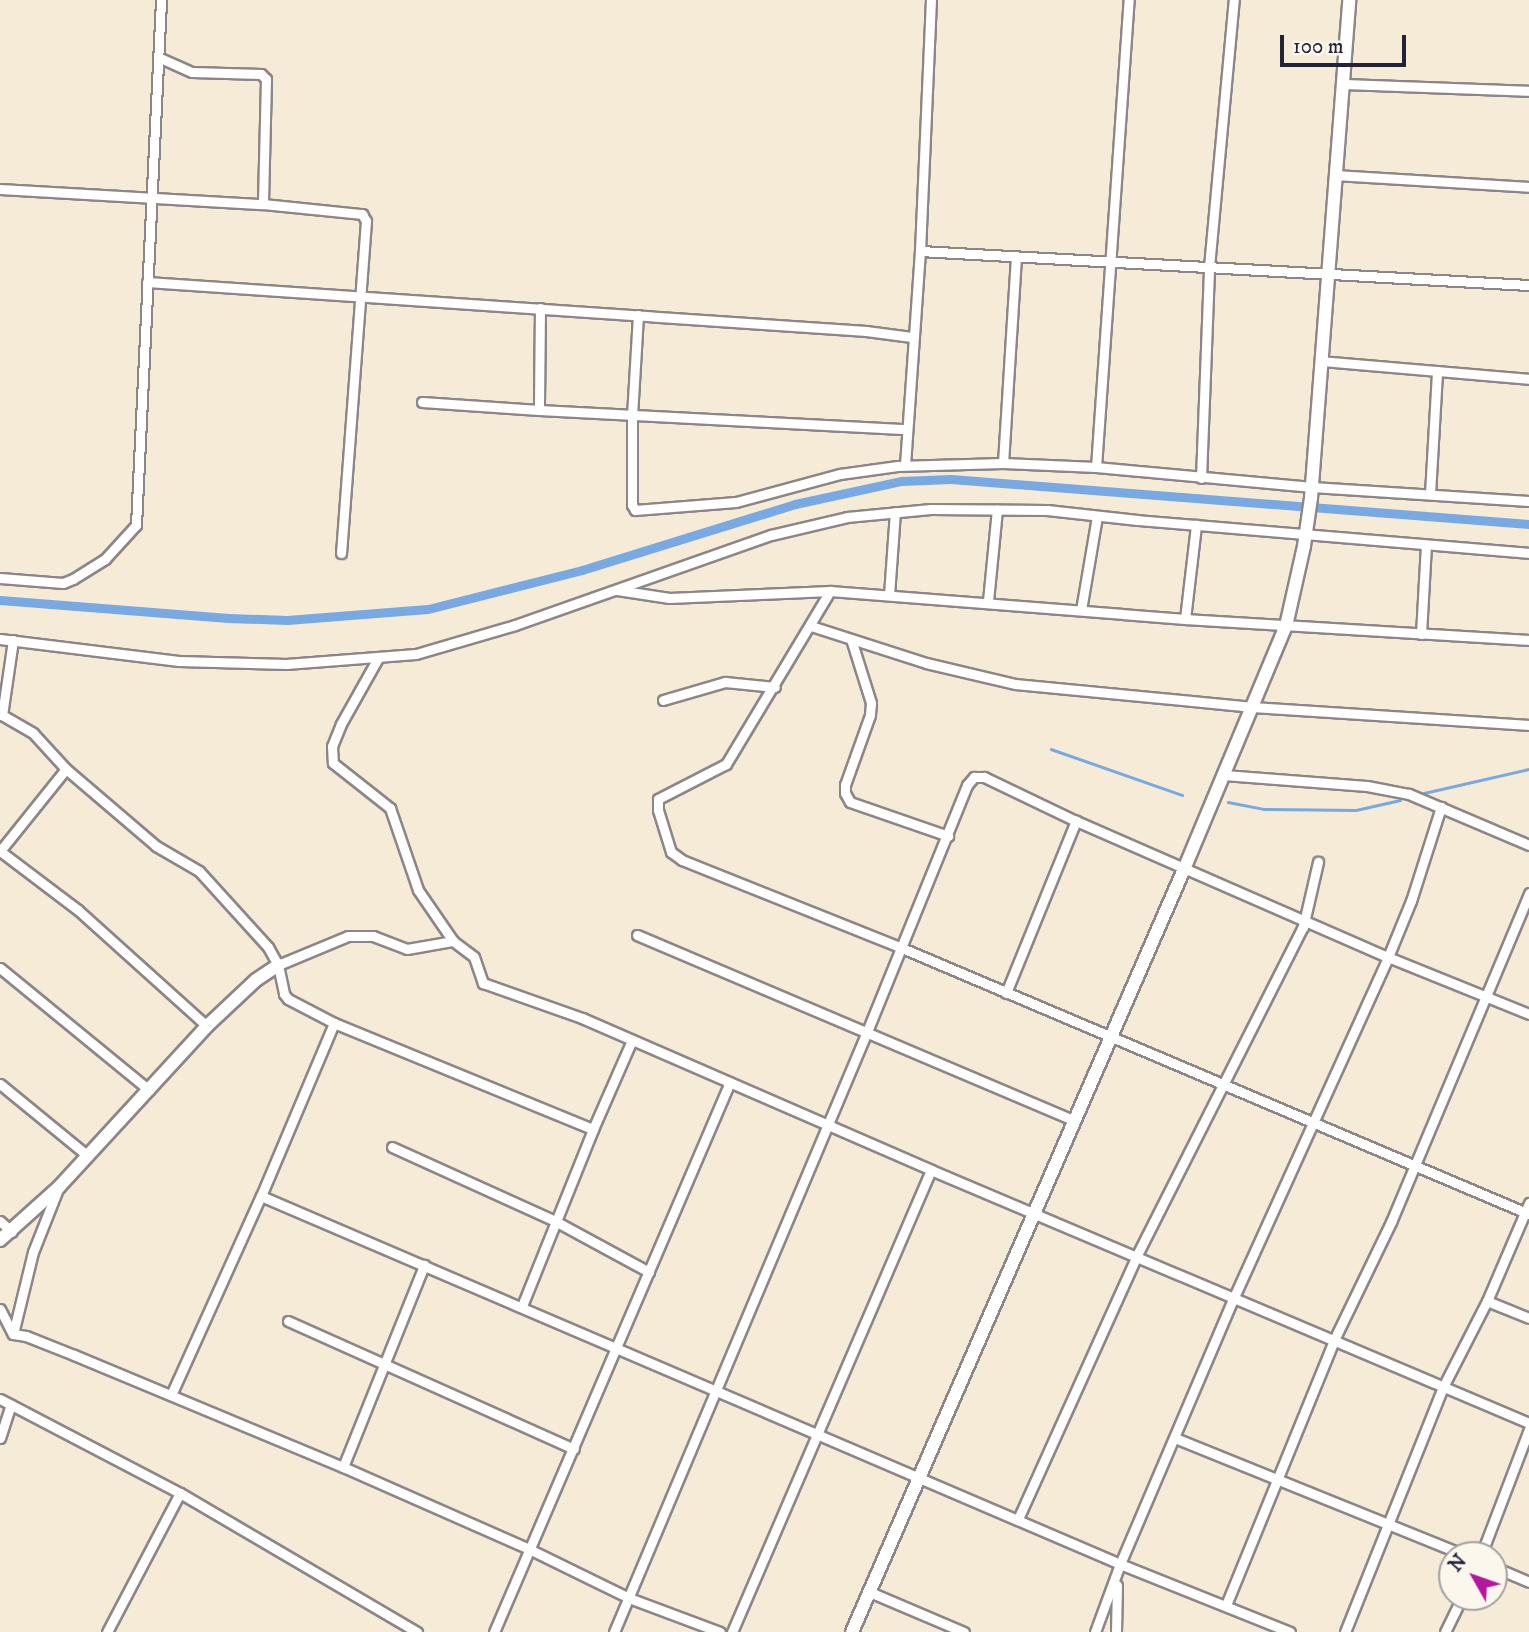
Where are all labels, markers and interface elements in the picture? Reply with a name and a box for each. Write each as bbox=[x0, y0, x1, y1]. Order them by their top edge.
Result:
scale bar bbox=[1284, 21, 1410, 65]
text: 100 m bbox=[1293, 34, 1344, 60]
north arrow bbox=[1438, 1541, 1508, 1611]
text: N bbox=[1444, 1550, 1472, 1577]

